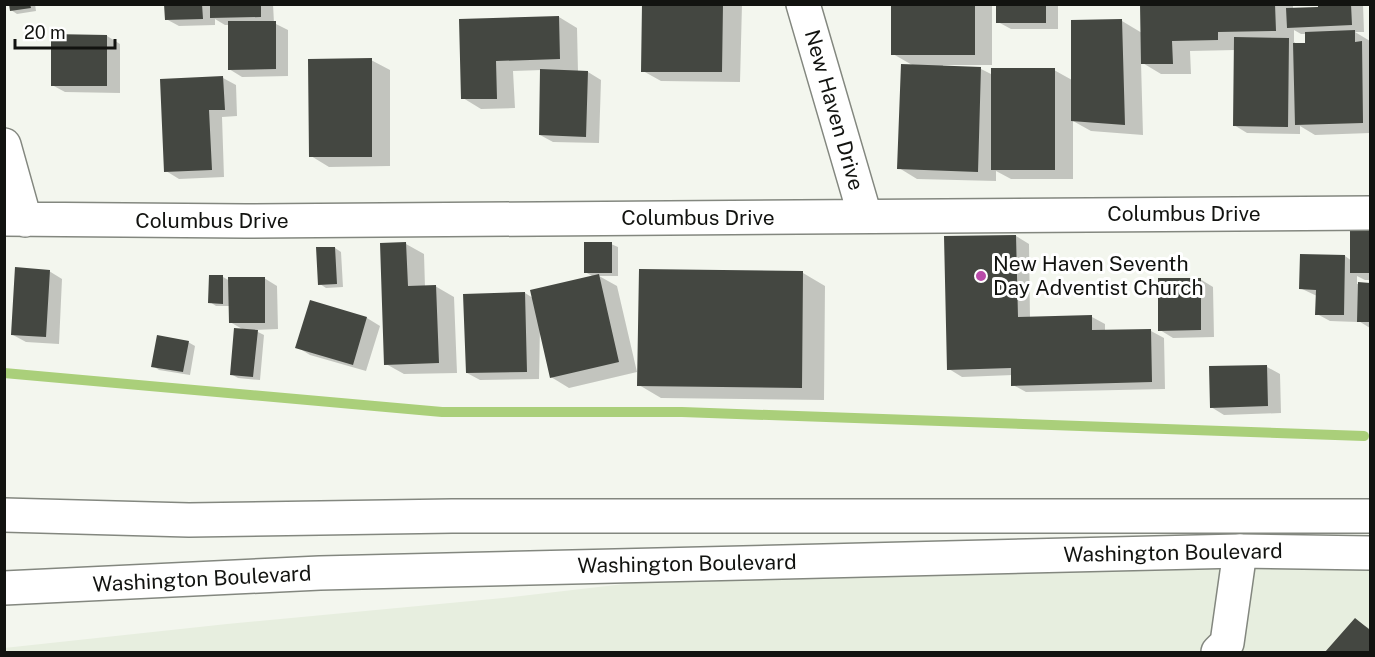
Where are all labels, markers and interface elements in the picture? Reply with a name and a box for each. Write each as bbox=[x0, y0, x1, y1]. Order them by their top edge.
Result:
scale bar bbox=[15, 12, 116, 50]
text: 20 m bbox=[24, 22, 66, 43]
street label: New Haven Drive bbox=[800, 27, 869, 193]
street label: Columbus Drive bbox=[1107, 201, 1261, 226]
street label: Columbus Drive bbox=[621, 205, 775, 230]
street label: Columbus Drive bbox=[135, 208, 289, 233]
place label: New Haven Seventh Day Adventist Church bbox=[993, 251, 1204, 300]
marker: New Haven Seventh Day Adventist Church bbox=[974, 269, 988, 283]
street label: Washington Boulevard bbox=[1063, 538, 1283, 567]
street label: Washington Boulevard bbox=[577, 549, 797, 578]
street label: Washington Boulevard bbox=[92, 560, 312, 597]

